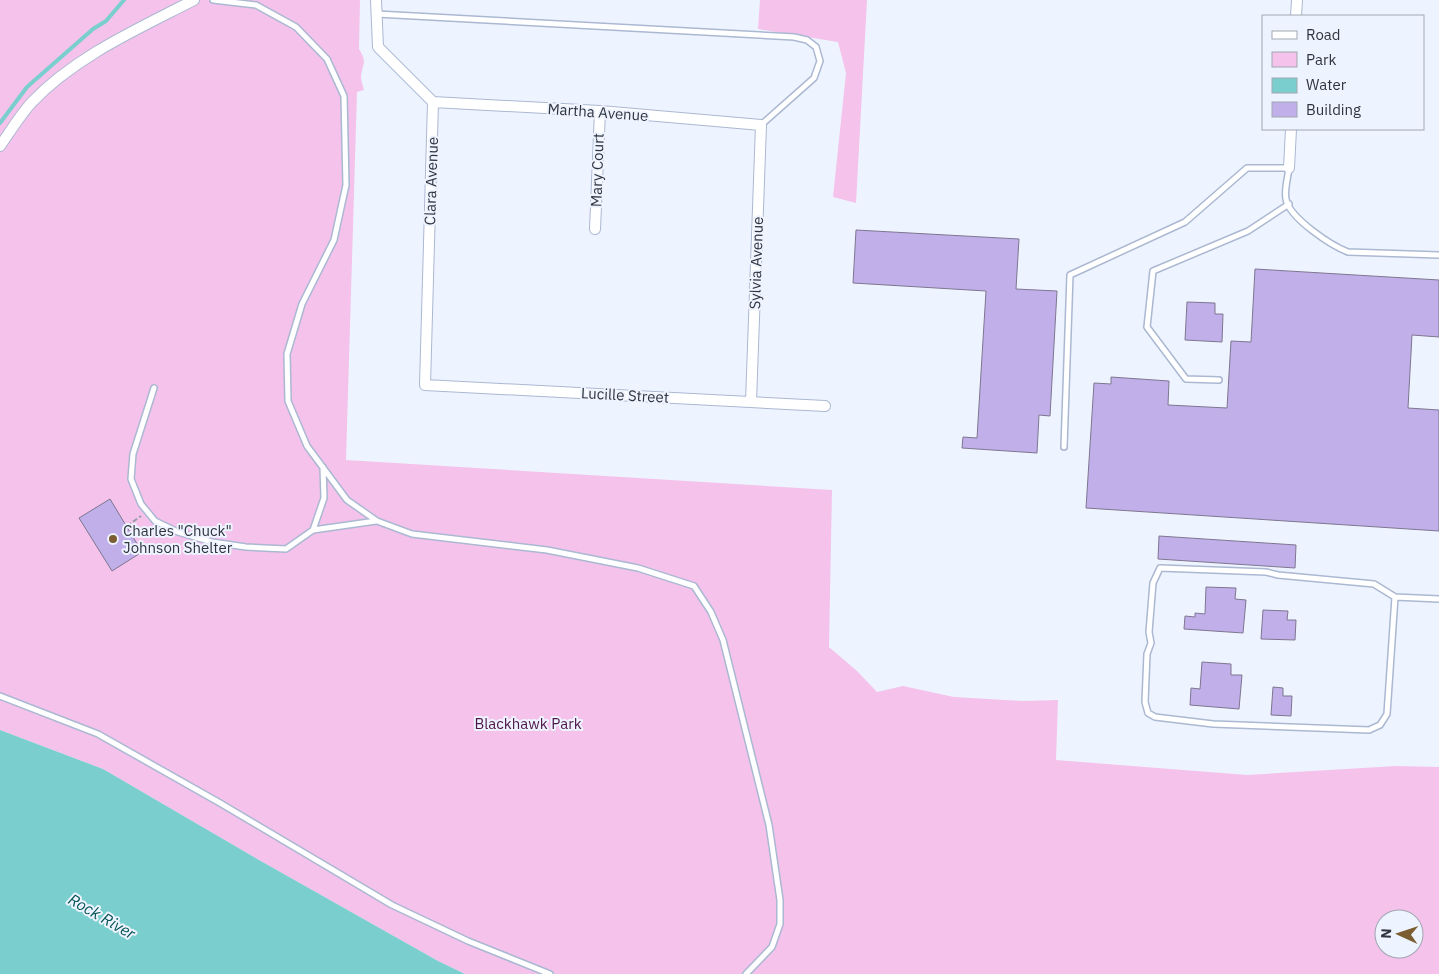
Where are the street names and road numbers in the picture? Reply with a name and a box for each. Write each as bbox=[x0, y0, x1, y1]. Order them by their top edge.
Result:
street label: Martha Avenue bbox=[547, 99, 649, 125]
street label: Mary Court bbox=[586, 133, 608, 207]
street label: Clara Avenue bbox=[420, 136, 442, 226]
street label: Sylvia Avenue bbox=[745, 216, 767, 310]
street label: Lucille Street bbox=[580, 383, 670, 407]

